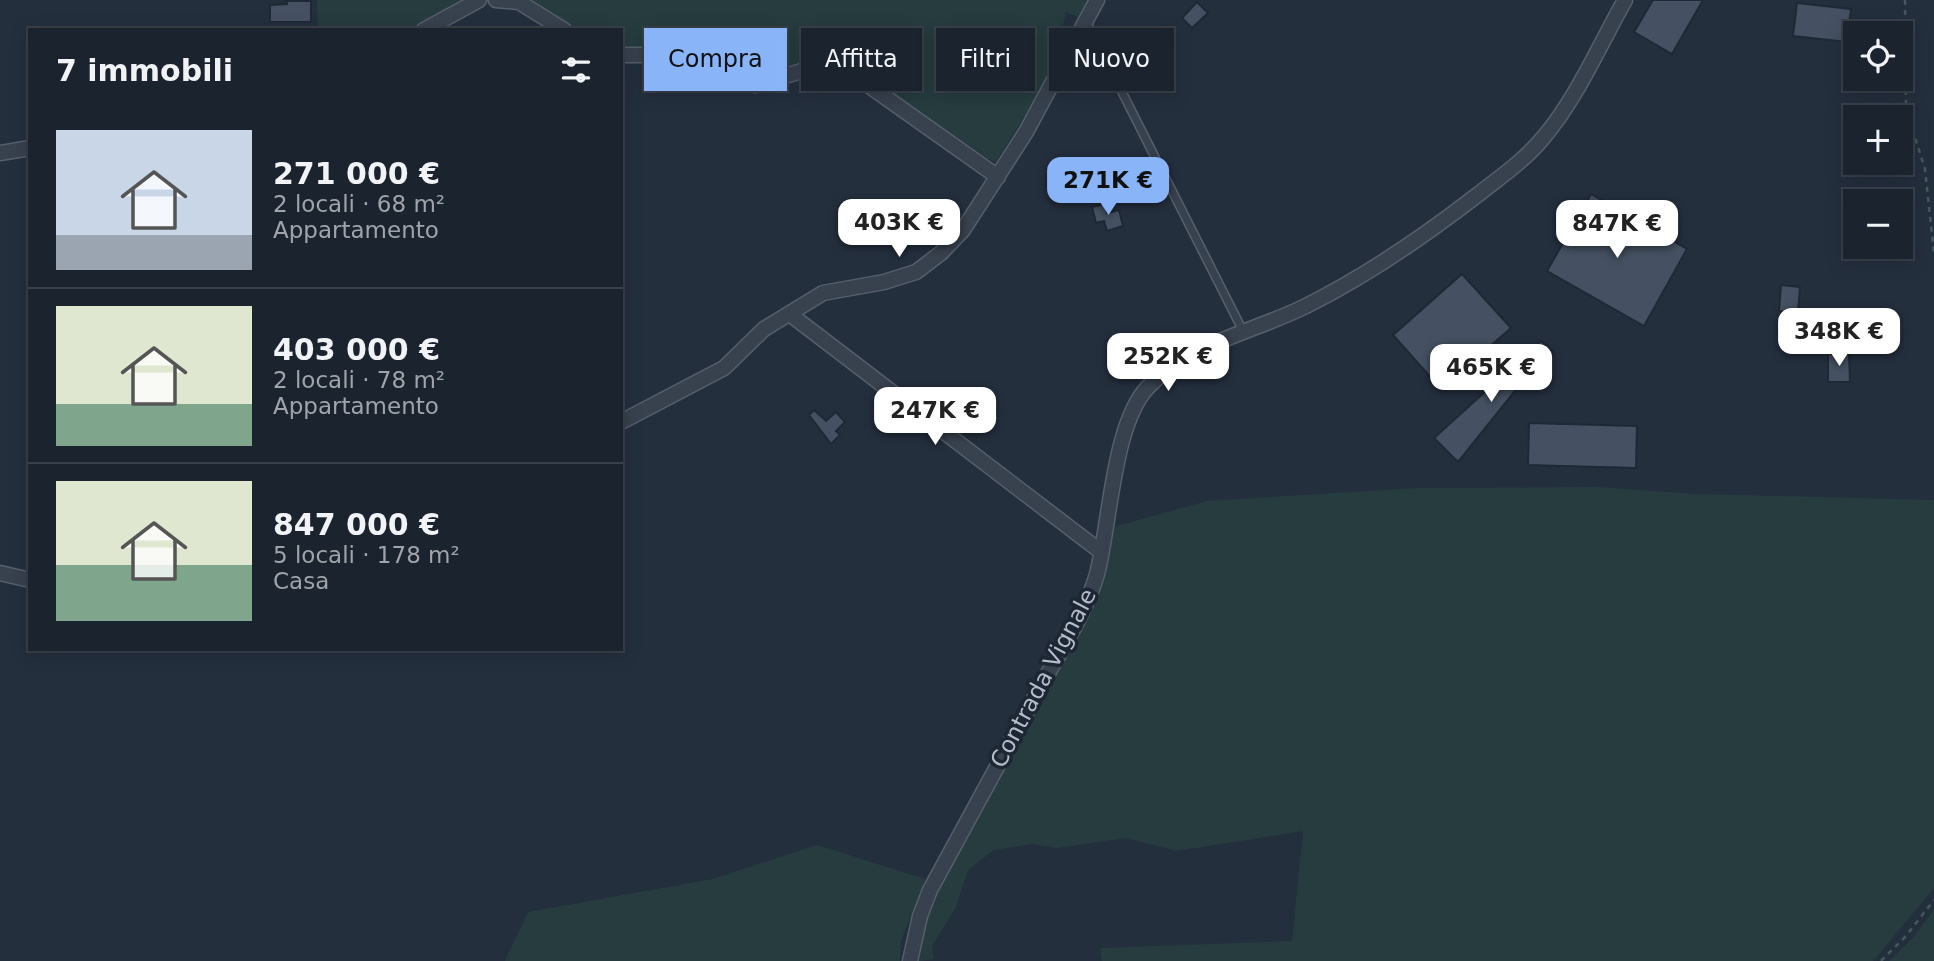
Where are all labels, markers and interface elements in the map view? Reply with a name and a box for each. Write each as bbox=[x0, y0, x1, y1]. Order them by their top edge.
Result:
map controls bbox=[1843, 21, 1913, 259]
button: locate bbox=[1843, 21, 1913, 91]
chip: Compra bbox=[644, 28, 787, 91]
chip: Affitta bbox=[801, 28, 922, 91]
chip: Filtri bbox=[936, 28, 1035, 91]
chip: Nuovo bbox=[1049, 28, 1174, 91]
icon: filters bbox=[557, 51, 595, 89]
text: 7 immobili bbox=[56, 53, 233, 88]
button: + bbox=[1843, 105, 1913, 175]
text: 271 000 € bbox=[273, 156, 440, 191]
icon: home bbox=[112, 158, 196, 242]
pin: 271K € bbox=[1051, 158, 1165, 217]
text: 271K € bbox=[1063, 167, 1153, 193]
button: − bbox=[1843, 189, 1913, 259]
text: 2 locali · 68 m² bbox=[273, 191, 445, 217]
pin: 403K € bbox=[842, 200, 956, 259]
pin: 847K € bbox=[1560, 201, 1674, 260]
text: 403K € bbox=[854, 209, 944, 235]
text: 847K € bbox=[1572, 210, 1662, 236]
text: Appartamento bbox=[273, 217, 439, 243]
pin: 348K € bbox=[1782, 308, 1896, 368]
text: 348K € bbox=[1794, 318, 1884, 344]
text: 403 000 € bbox=[273, 332, 440, 367]
icon: home bbox=[112, 334, 196, 418]
pin: 252K € bbox=[1111, 334, 1225, 393]
text: 252K € bbox=[1123, 343, 1213, 369]
pin: 465K € bbox=[1434, 344, 1548, 404]
text: 465K € bbox=[1446, 354, 1536, 380]
text: 2 locali · 78 m² bbox=[273, 367, 445, 393]
pin: 247K € bbox=[878, 388, 992, 447]
text: Appartamento bbox=[273, 393, 439, 419]
text: 247K € bbox=[890, 397, 980, 423]
text: 847 000 € bbox=[273, 507, 440, 542]
icon: home bbox=[112, 509, 196, 593]
text: 5 locali · 178 m² bbox=[273, 542, 460, 568]
text: Casa bbox=[273, 568, 329, 594]
street label: Contrada Vignale bbox=[985, 584, 1101, 772]

